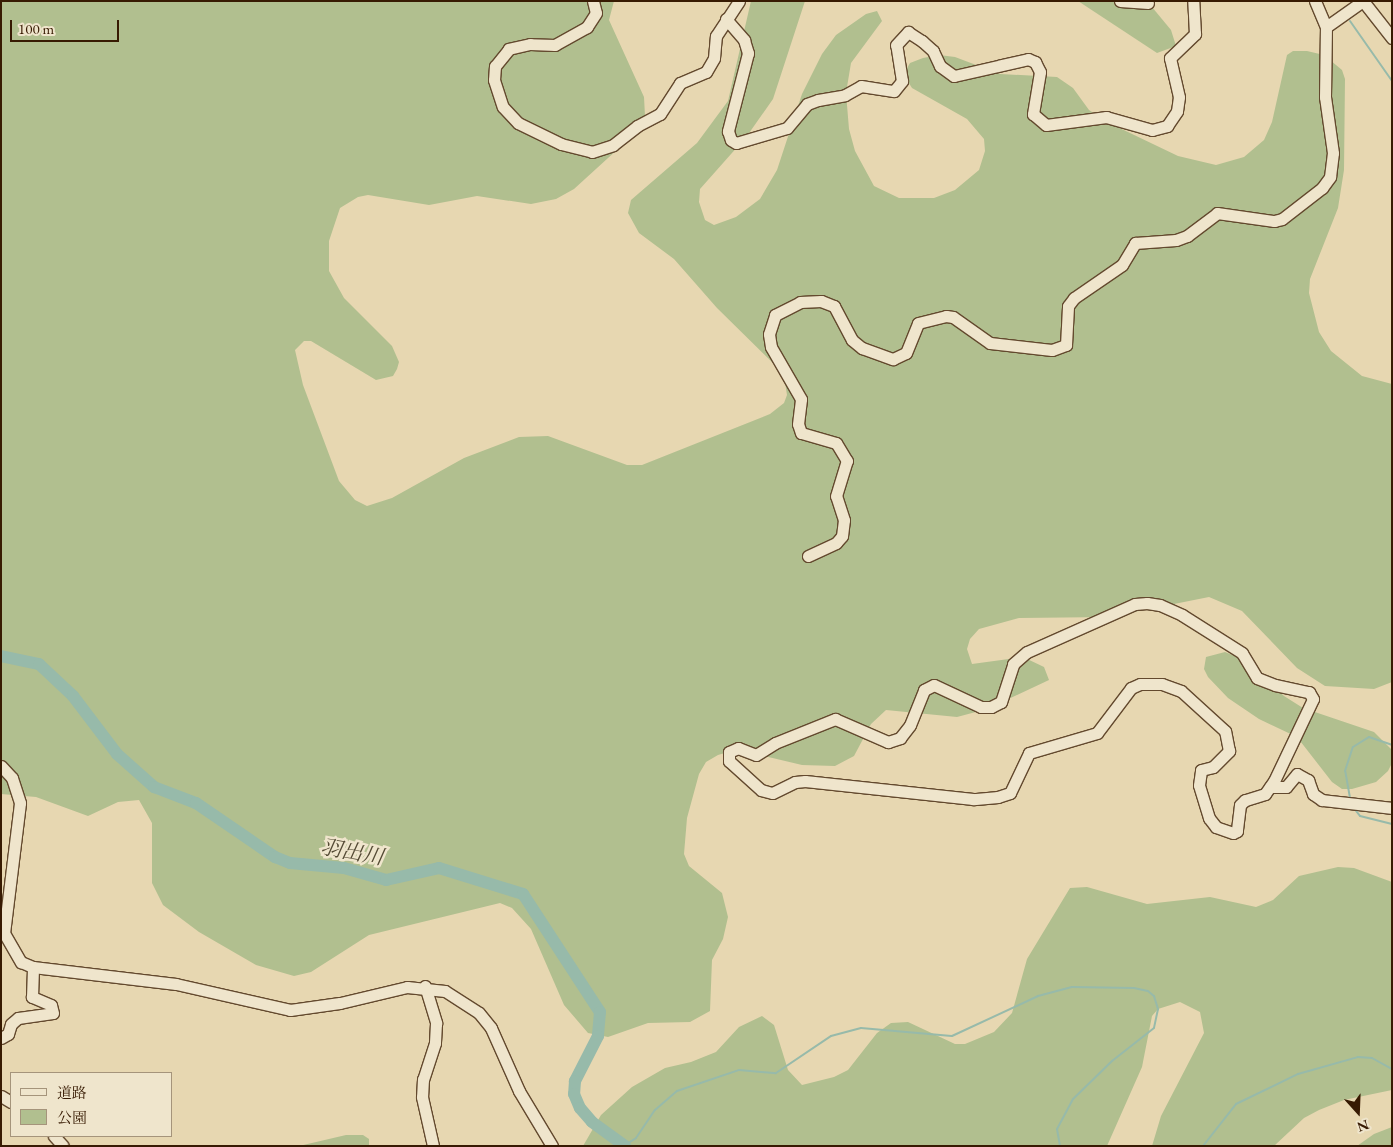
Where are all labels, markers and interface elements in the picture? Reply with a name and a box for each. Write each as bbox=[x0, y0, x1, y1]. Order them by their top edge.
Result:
scale bar bbox=[12, 10, 121, 42]
text: 100 m bbox=[18, 19, 54, 38]
water label: 羽出川 bbox=[319, 834, 385, 870]
legend bbox=[10, 1072, 172, 1137]
text: 道路 bbox=[57, 1083, 87, 1102]
north arrow bbox=[1333, 1087, 1383, 1137]
text: 公園 bbox=[57, 1108, 87, 1127]
text: N bbox=[1355, 1116, 1372, 1136]

